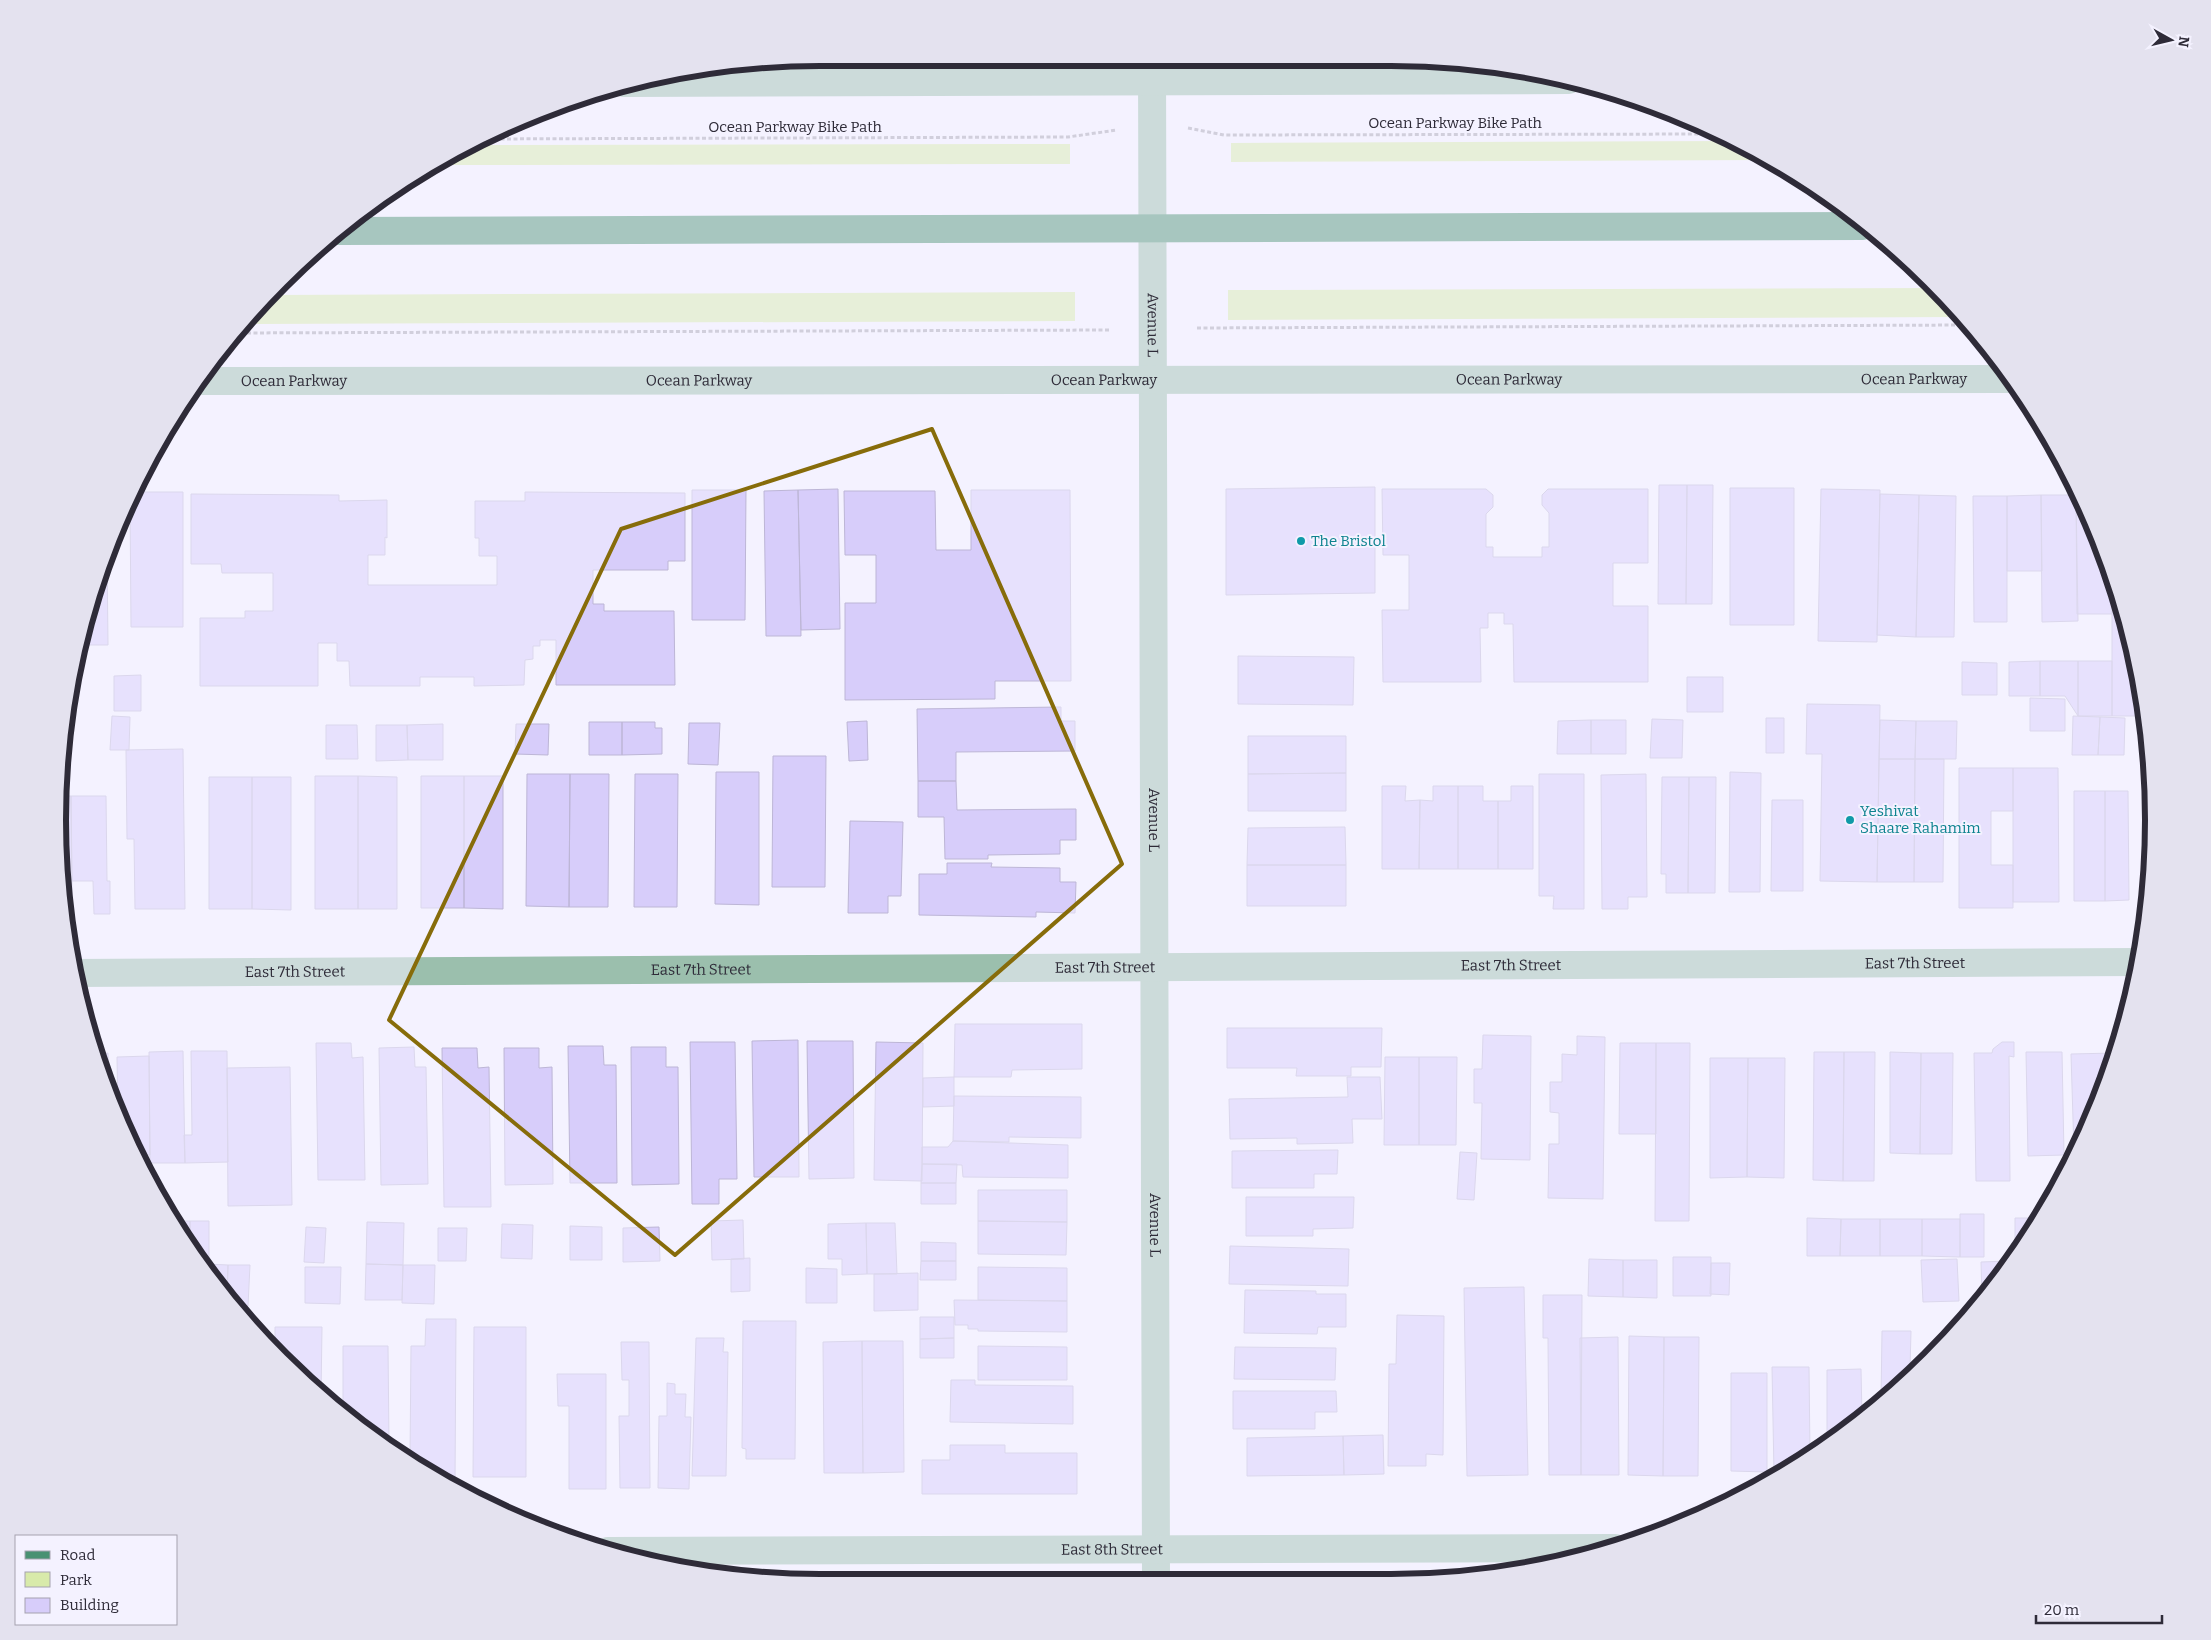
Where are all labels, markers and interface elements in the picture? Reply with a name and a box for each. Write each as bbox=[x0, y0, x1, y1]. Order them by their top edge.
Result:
north arrow bbox=[2146, 15, 2196, 65]
text: N bbox=[2174, 35, 2193, 48]
street label: Ocean Parkway Bike Path bbox=[1368, 114, 1542, 132]
street label: Ocean Parkway Bike Path bbox=[708, 118, 882, 136]
street label: Avenue L bbox=[1144, 293, 1162, 357]
street label: Ocean Parkway bbox=[1456, 370, 1562, 389]
street label: Ocean Parkway bbox=[1861, 370, 1967, 388]
street label: Ocean Parkway bbox=[646, 371, 752, 390]
street label: Ocean Parkway bbox=[1051, 371, 1157, 389]
street label: Ocean Parkway bbox=[241, 372, 347, 390]
place label: The Bristol bbox=[1311, 532, 1386, 550]
marker: The Bristol bbox=[1295, 535, 1307, 547]
street label: Avenue L bbox=[1145, 788, 1163, 852]
place label: Yeshivat Shaare Rahamim bbox=[1860, 802, 1981, 837]
marker: Yeshivat Shaare Rahamim bbox=[1844, 814, 1856, 826]
street label: East 7th Street bbox=[1865, 954, 1966, 972]
street label: East 7th Street bbox=[1461, 956, 1562, 975]
street label: East 7th Street bbox=[1055, 958, 1156, 977]
street label: East 7th Street bbox=[651, 960, 752, 979]
street label: East 7th Street bbox=[245, 963, 346, 981]
street label: Avenue L bbox=[1146, 1193, 1164, 1257]
legend bbox=[15, 1535, 178, 1625]
street label: East 8th Street bbox=[1061, 1540, 1163, 1559]
text: Road bbox=[60, 1546, 95, 1564]
text: Park bbox=[60, 1571, 92, 1589]
scale bar bbox=[2036, 1592, 2162, 1624]
text: Building bbox=[60, 1596, 119, 1614]
text: 20 m bbox=[2044, 1601, 2080, 1619]

